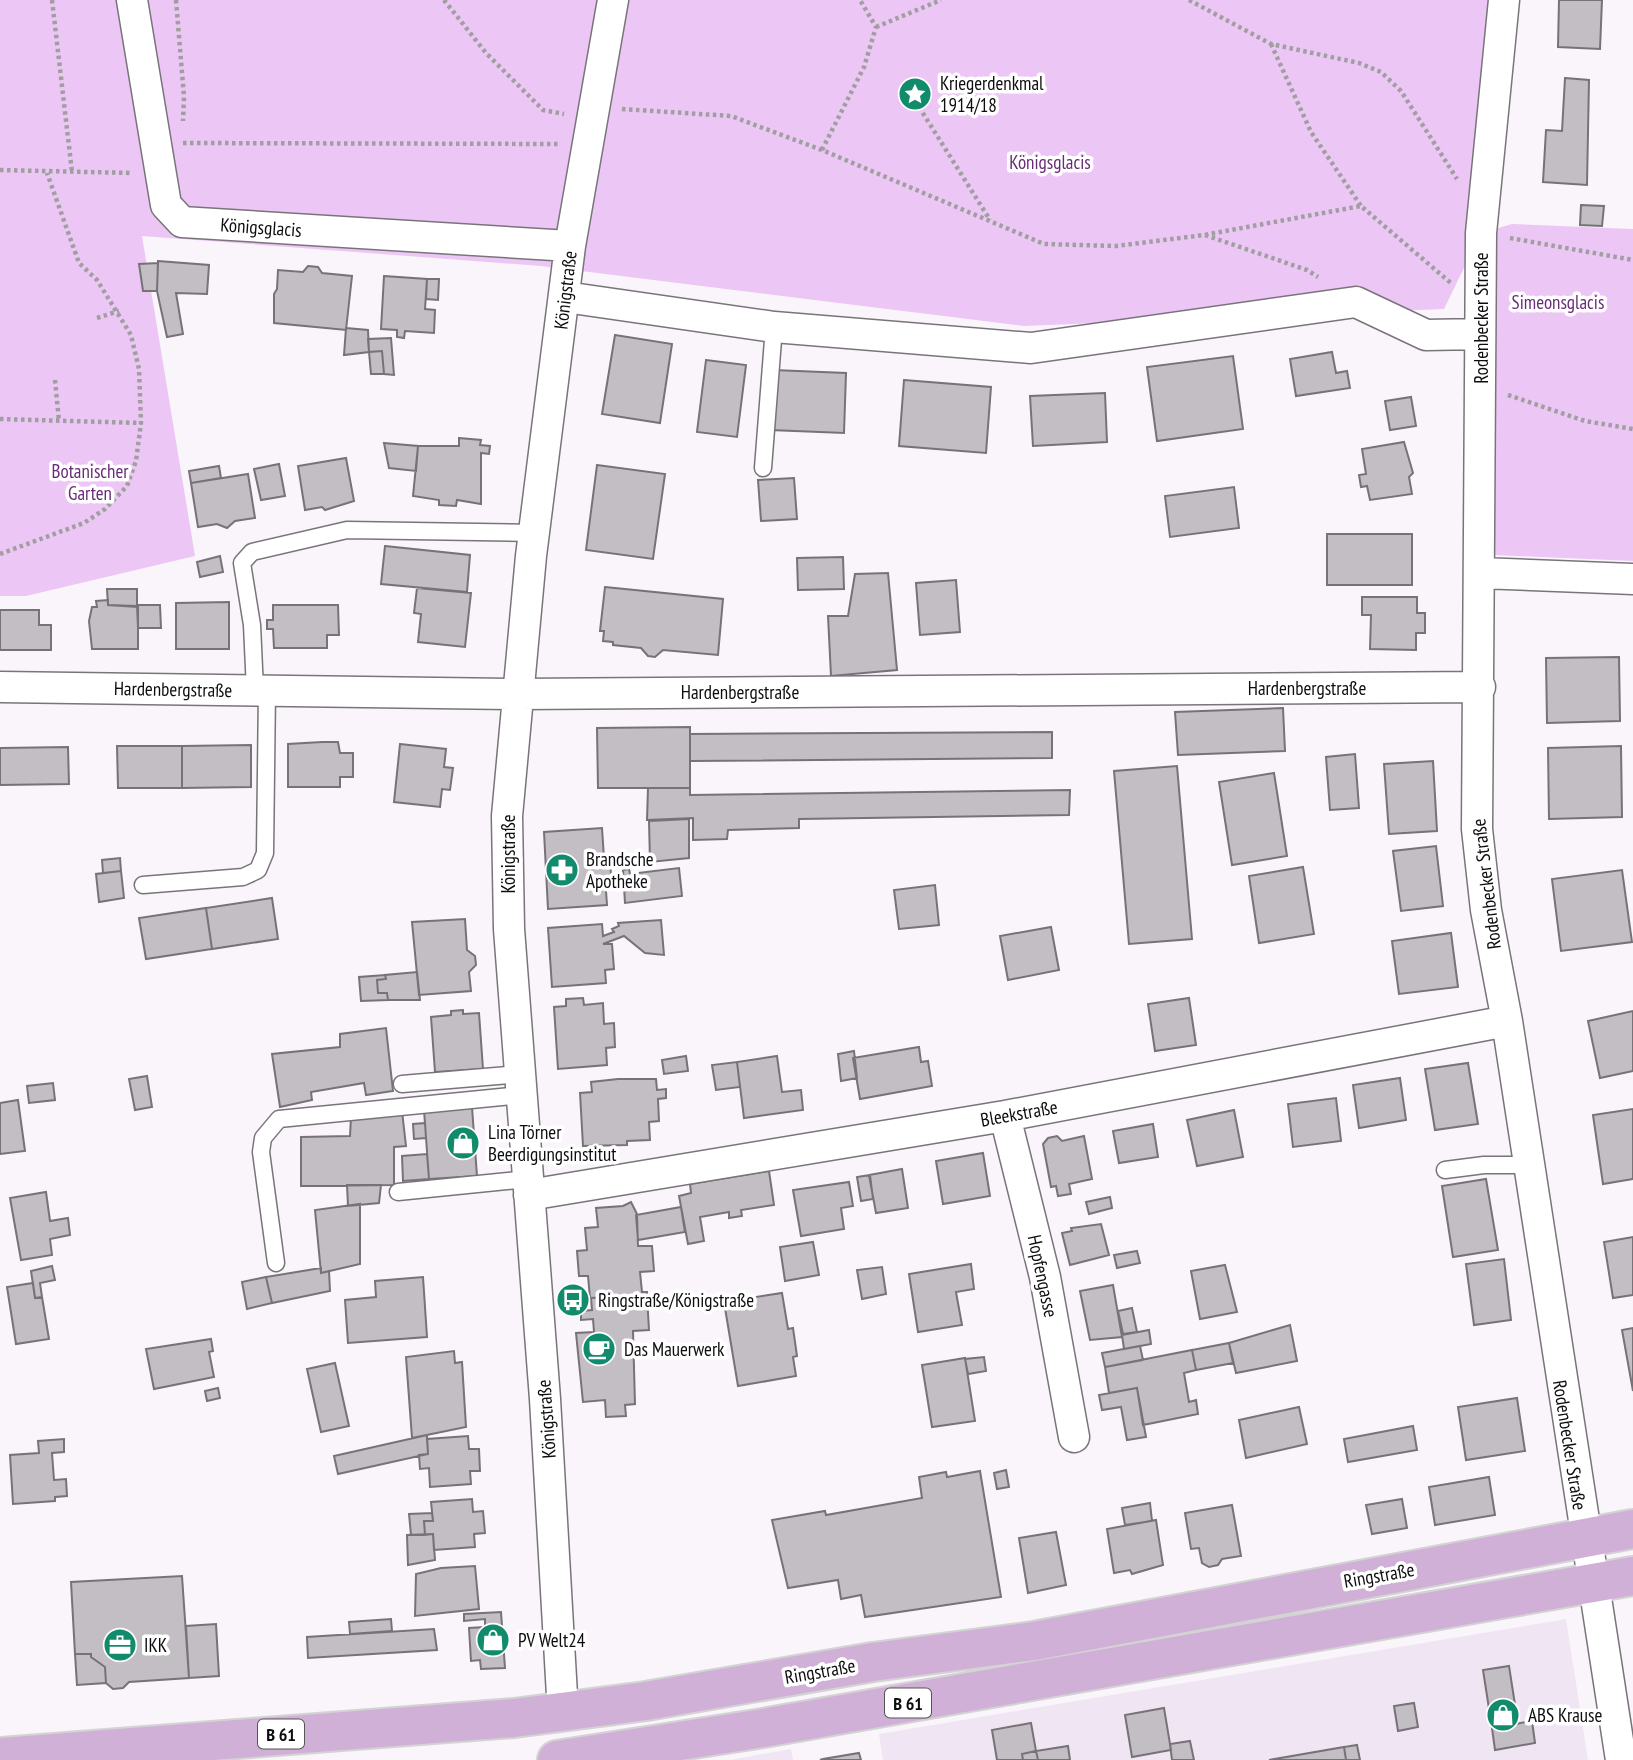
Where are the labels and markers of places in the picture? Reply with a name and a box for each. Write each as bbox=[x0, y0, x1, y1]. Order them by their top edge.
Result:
place label: Kriegerdenkmal 1914/18 bbox=[940, 71, 1044, 117]
place icon: Kriegerdenkmal 1914/18 bbox=[896, 75, 934, 113]
place label: Brandsche Apotheke bbox=[586, 847, 654, 893]
pharmacy icon: Brandsche Apotheke bbox=[543, 851, 581, 889]
place label: Lina Törner Beerdigungsinstitut bbox=[488, 1120, 617, 1166]
shop icon: Lina Törner Beerdigungsinstitut bbox=[444, 1124, 482, 1162]
bus stop icon: Ringstraße/Königstraße bbox=[554, 1281, 592, 1319]
place label: Ringstraße/Königstraße bbox=[598, 1288, 754, 1312]
cafe icon: Das Mauerwerk bbox=[580, 1330, 618, 1368]
place label: Das Mauerwerk bbox=[624, 1337, 725, 1361]
shop icon: PV Welt24 bbox=[474, 1621, 512, 1659]
office icon: IKK bbox=[101, 1626, 139, 1664]
place label: PV Welt24 bbox=[518, 1628, 586, 1652]
place label: IKK bbox=[144, 1633, 167, 1657]
shop icon: ABS Krause bbox=[1484, 1696, 1522, 1734]
place label: ABS Krause bbox=[1528, 1703, 1603, 1727]

